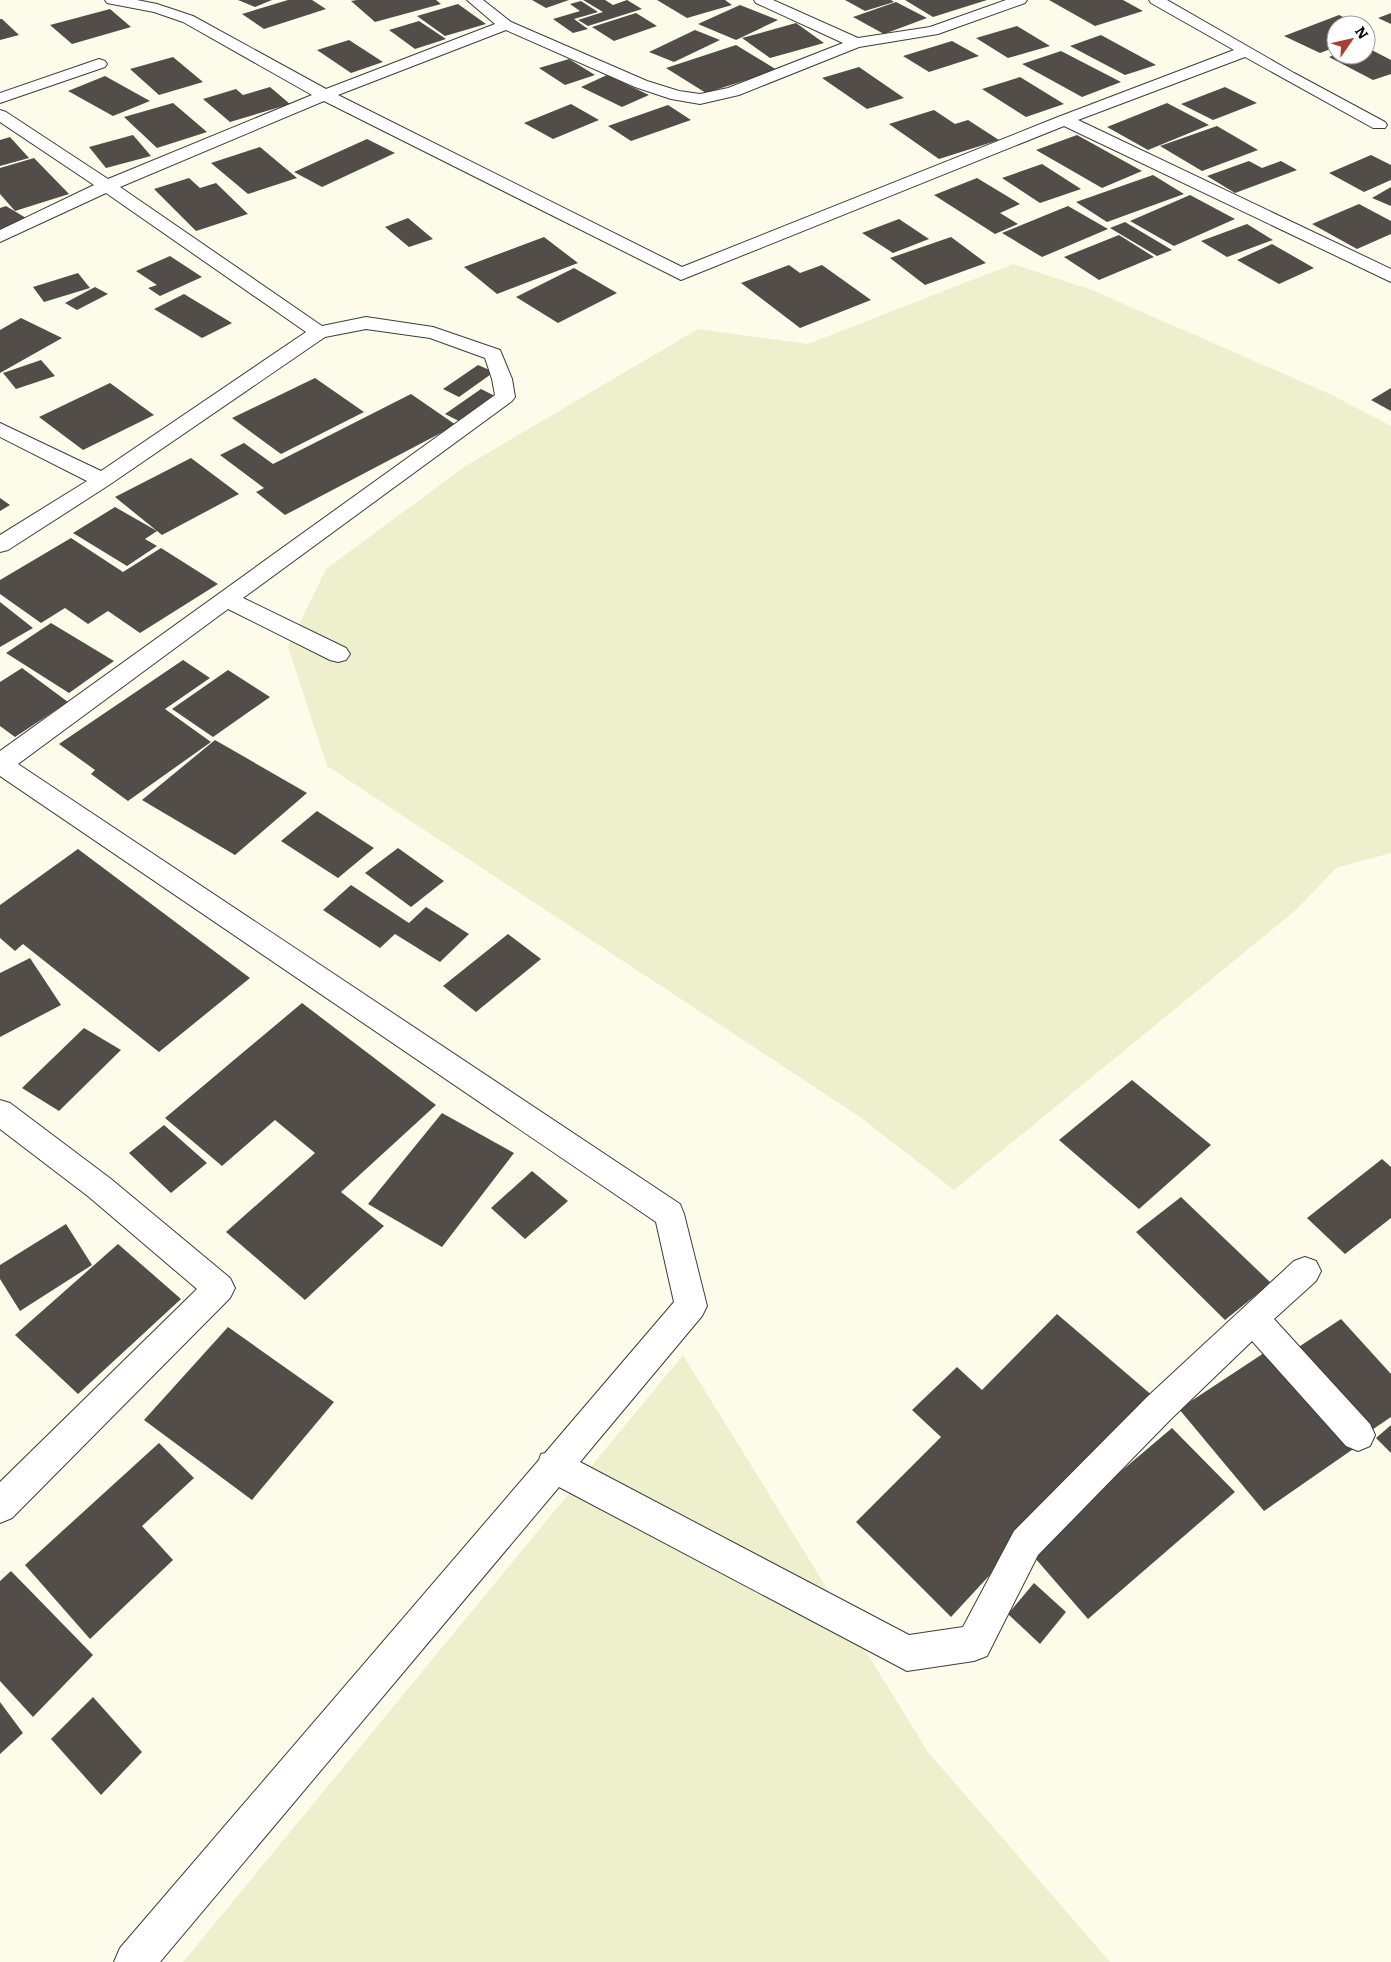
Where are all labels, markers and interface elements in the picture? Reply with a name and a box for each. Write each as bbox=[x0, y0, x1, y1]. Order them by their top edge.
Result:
north arrow bbox=[1326, 15, 1376, 65]
text: N bbox=[1351, 22, 1374, 43]

